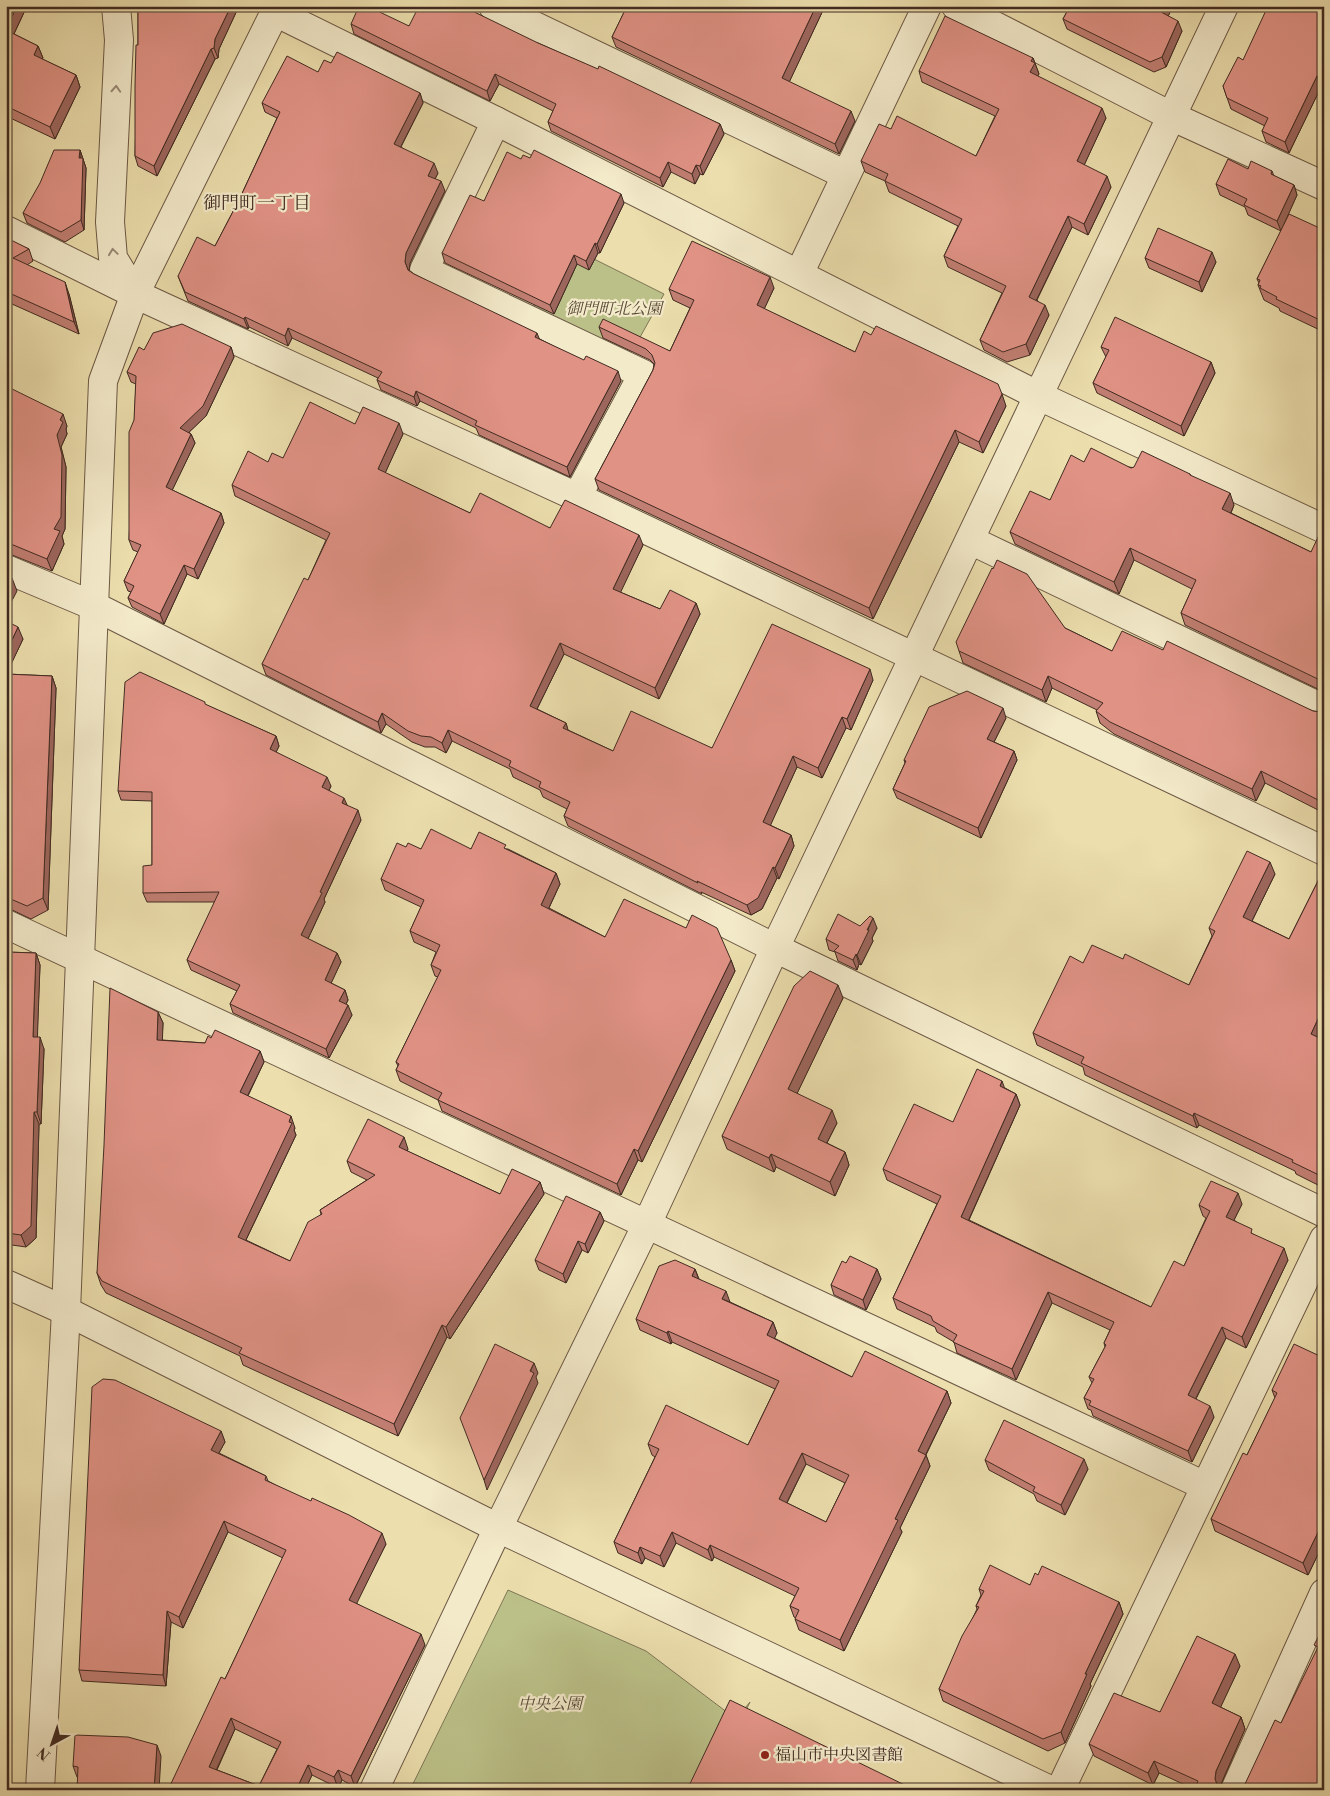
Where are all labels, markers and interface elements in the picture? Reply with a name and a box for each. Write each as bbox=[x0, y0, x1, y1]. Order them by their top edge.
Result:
one-way arrow bbox=[111, 85, 122, 93]
district label: 御門町一丁目 bbox=[203, 192, 311, 215]
one-way arrow bbox=[108, 247, 118, 256]
park label: 御門町北公園 bbox=[566, 299, 665, 319]
park label: 中央公園 bbox=[518, 1694, 585, 1714]
north arrow bbox=[28, 1718, 78, 1768]
text: N bbox=[34, 1743, 54, 1764]
place label: 福山市中央図書館 bbox=[775, 1745, 903, 1765]
marker: 福山市中央図書館 bbox=[759, 1749, 771, 1761]

